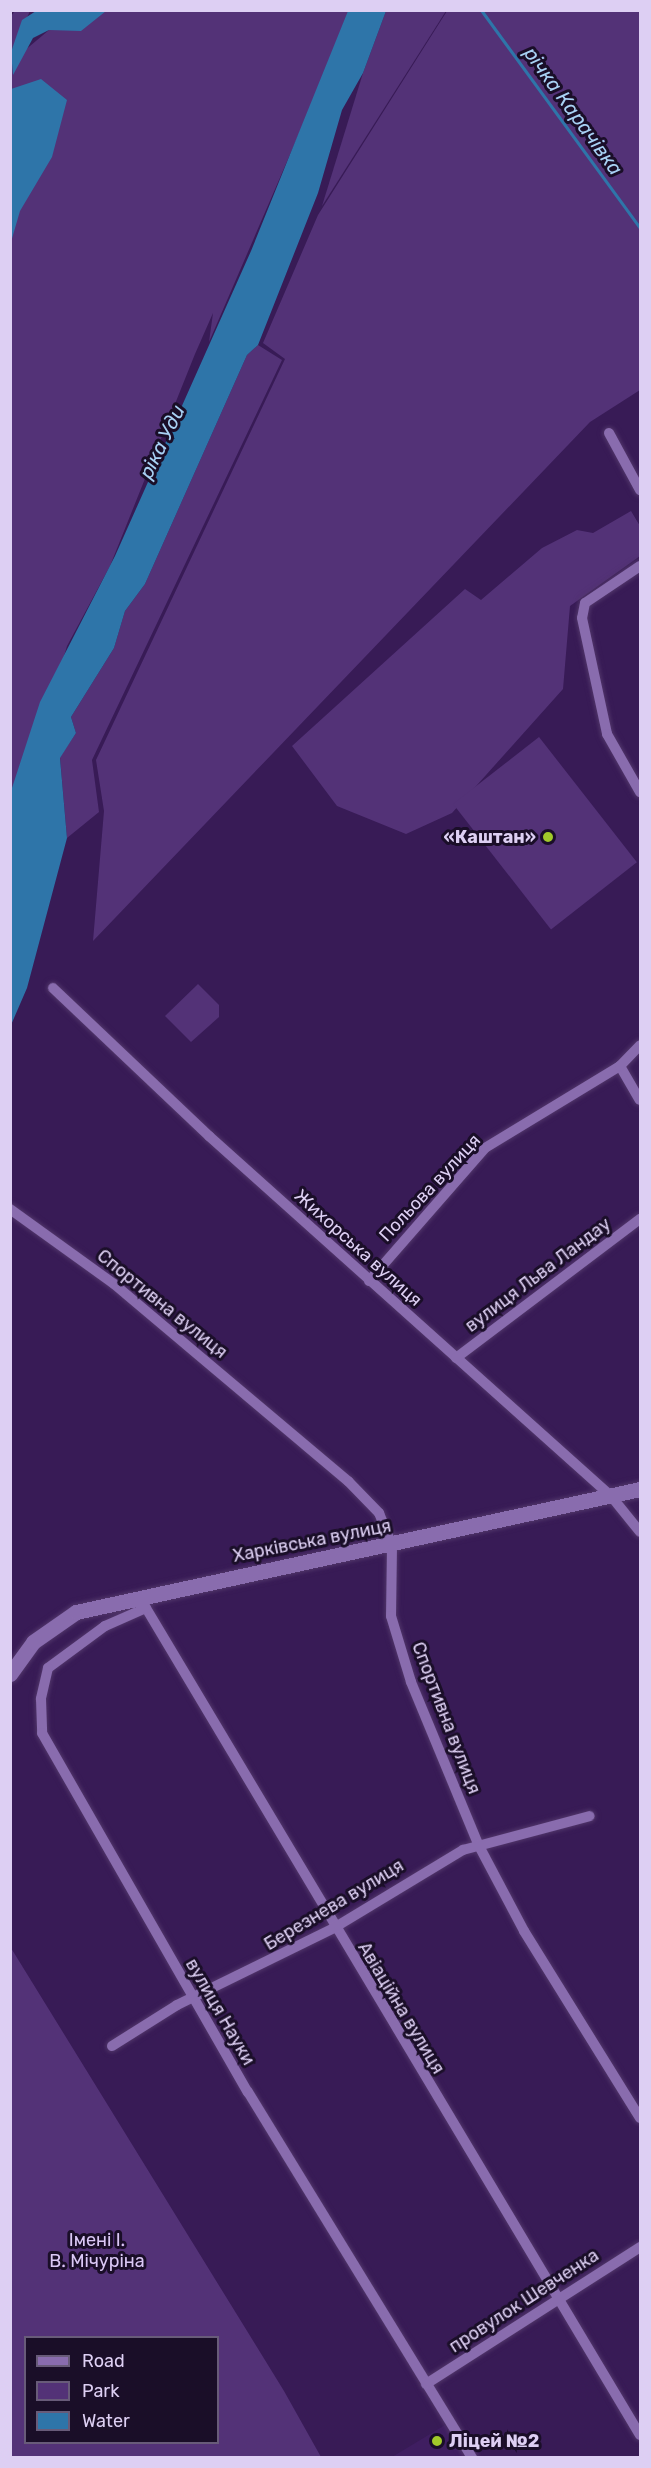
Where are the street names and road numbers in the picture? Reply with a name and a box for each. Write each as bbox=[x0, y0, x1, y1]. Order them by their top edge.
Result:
street label: Польова вулиця bbox=[375, 1130, 485, 1246]
street label: Жихорська вулиця bbox=[290, 1185, 426, 1311]
street label: вулиця Льва Ландау bbox=[461, 1213, 615, 1337]
street label: Спортивна вулиця bbox=[93, 1245, 231, 1363]
street label: Харківська вулиця bbox=[231, 1515, 393, 1567]
street label: Спортивна вулиця bbox=[407, 1639, 485, 1797]
street label: Березнева вулиця bbox=[260, 1855, 408, 1955]
street label: Авіаційна вулиця bbox=[353, 1938, 449, 2078]
street label: вулиця Науки bbox=[181, 1955, 259, 2069]
street label: провулок Шевченка bbox=[445, 2245, 603, 2357]

